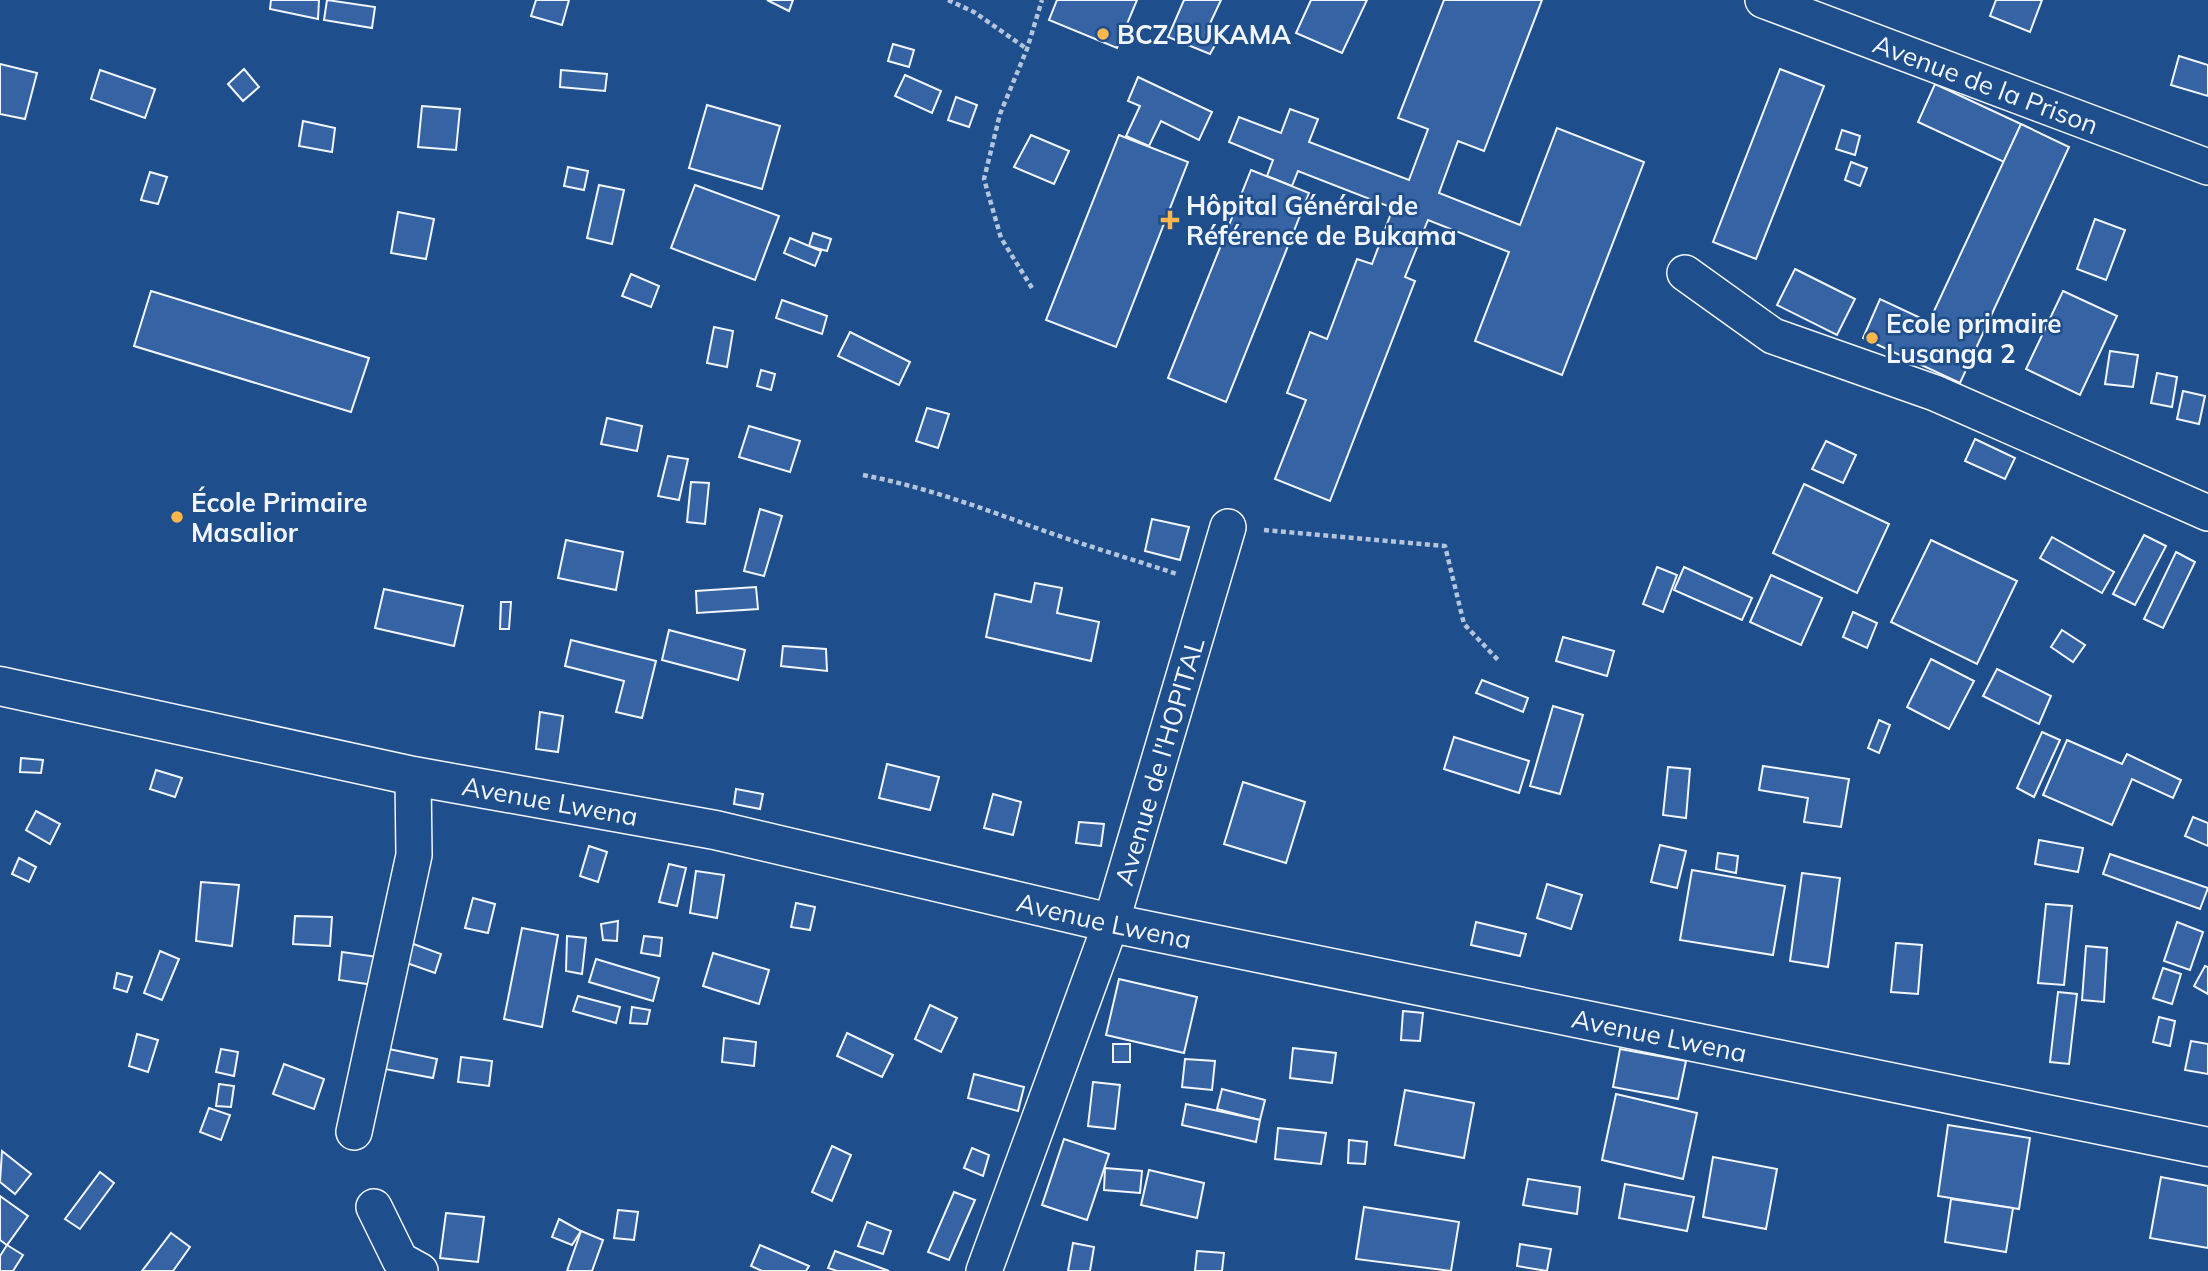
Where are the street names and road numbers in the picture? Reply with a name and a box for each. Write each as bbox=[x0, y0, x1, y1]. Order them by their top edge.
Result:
street label: Avenue de la Prison bbox=[1869, 26, 2103, 141]
street label: Avenue de l'HOPITAL bbox=[1107, 634, 1211, 889]
street label: Avenue Lwena bbox=[460, 769, 641, 832]
street label: Avenue Lwena bbox=[1014, 885, 1194, 956]
street label: Avenue Lwena bbox=[1569, 1001, 1750, 1069]

